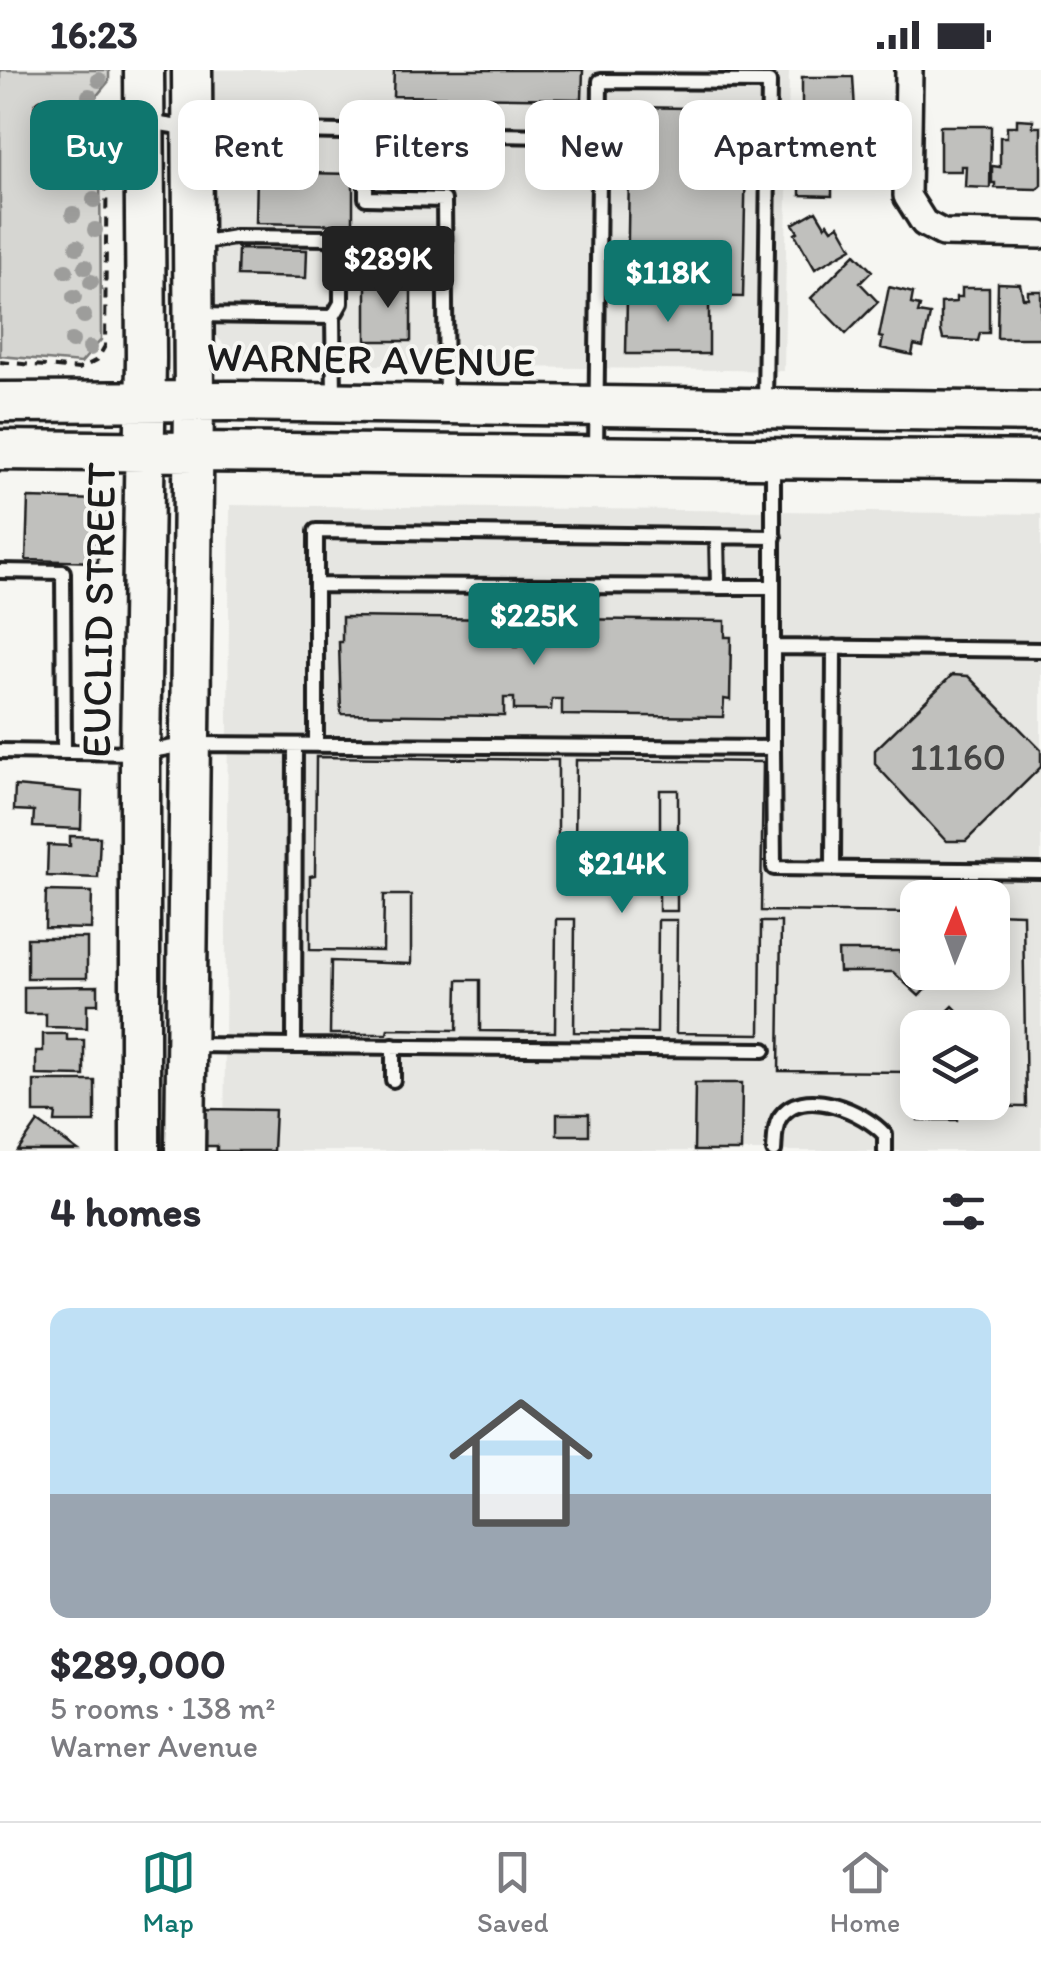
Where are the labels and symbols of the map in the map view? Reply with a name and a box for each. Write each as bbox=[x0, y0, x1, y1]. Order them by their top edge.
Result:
pin: $289K bbox=[318, 226, 458, 311]
pin: $118K bbox=[598, 240, 738, 325]
street label: WARNER AVENUE bbox=[206, 331, 536, 387]
street label: EUCLID STREET bbox=[70, 461, 126, 758]
pin: $225K bbox=[464, 583, 604, 668]
house number: 11160 bbox=[910, 734, 1006, 780]
pin: $214K bbox=[552, 831, 692, 916]
north arrow bbox=[900, 880, 1010, 990]

